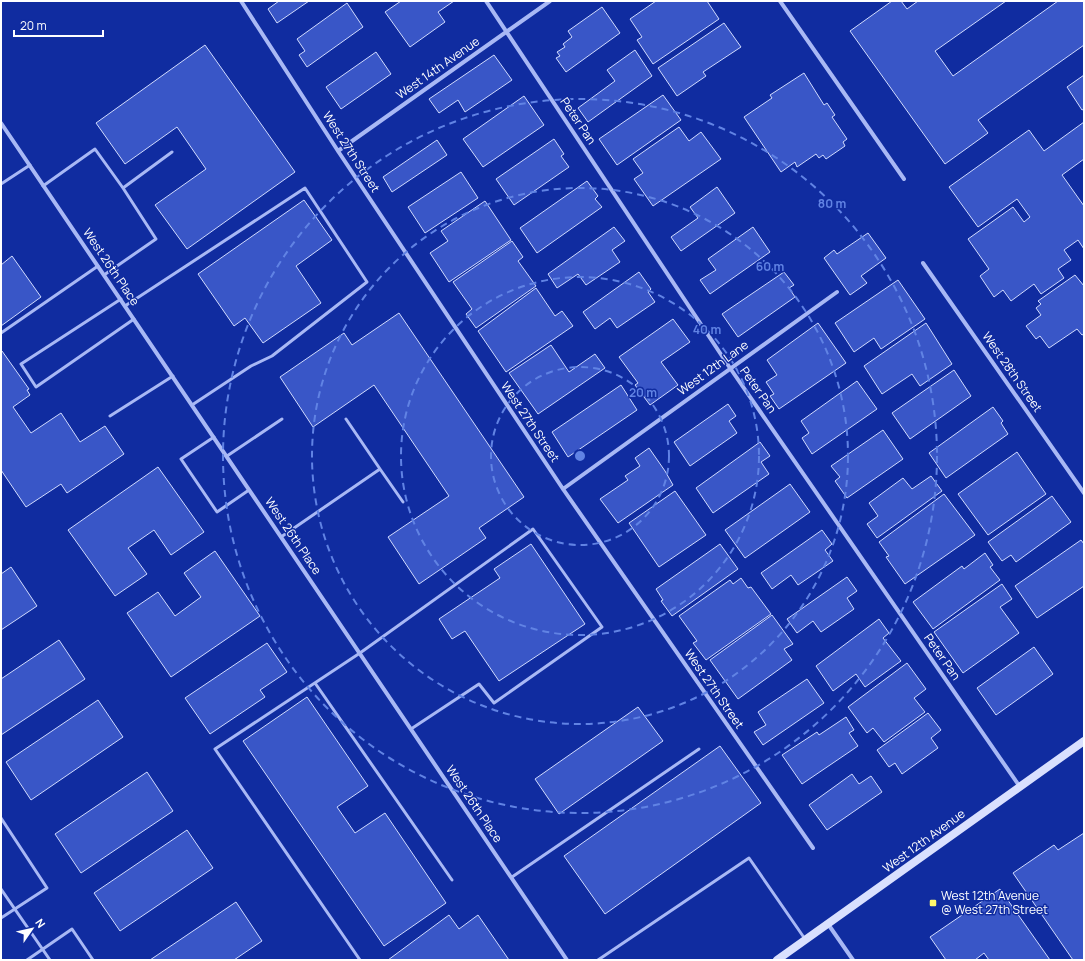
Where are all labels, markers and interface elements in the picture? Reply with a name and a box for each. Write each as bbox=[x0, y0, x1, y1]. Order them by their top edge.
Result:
scale bar bbox=[14, 12, 103, 38]
text: 20 m bbox=[20, 17, 47, 34]
street label: West 14th Avenue bbox=[393, 32, 483, 103]
street label: Peter Pan bbox=[556, 94, 600, 148]
street label: West 27th Street bbox=[319, 108, 384, 196]
text: 80 m bbox=[818, 195, 846, 212]
street label: West 26th Place bbox=[79, 225, 144, 309]
text: 60 m bbox=[756, 258, 784, 275]
text: 40 m bbox=[693, 321, 721, 338]
street label: West 28th Street bbox=[978, 328, 1047, 415]
street label: West 12th Lane bbox=[674, 336, 752, 399]
street label: Peter Pan bbox=[736, 363, 781, 416]
street label: West 27th Street bbox=[497, 378, 564, 465]
text: 20 m bbox=[629, 384, 657, 401]
centre of rings bbox=[573, 449, 587, 463]
street label: West 26th Place bbox=[261, 494, 326, 578]
street label: Peter Pan bbox=[920, 630, 965, 683]
street label: West 27th Street bbox=[681, 646, 748, 732]
street label: West 26th Place bbox=[442, 762, 507, 846]
street label: West 12th Avenue bbox=[879, 805, 968, 876]
place label: West 12th Avenue @ West 27th Street bbox=[941, 887, 1048, 918]
marker: West 12th Avenue @ West 27th Street bbox=[928, 898, 938, 908]
north arrow bbox=[12, 909, 52, 949]
text: N bbox=[32, 916, 49, 931]

